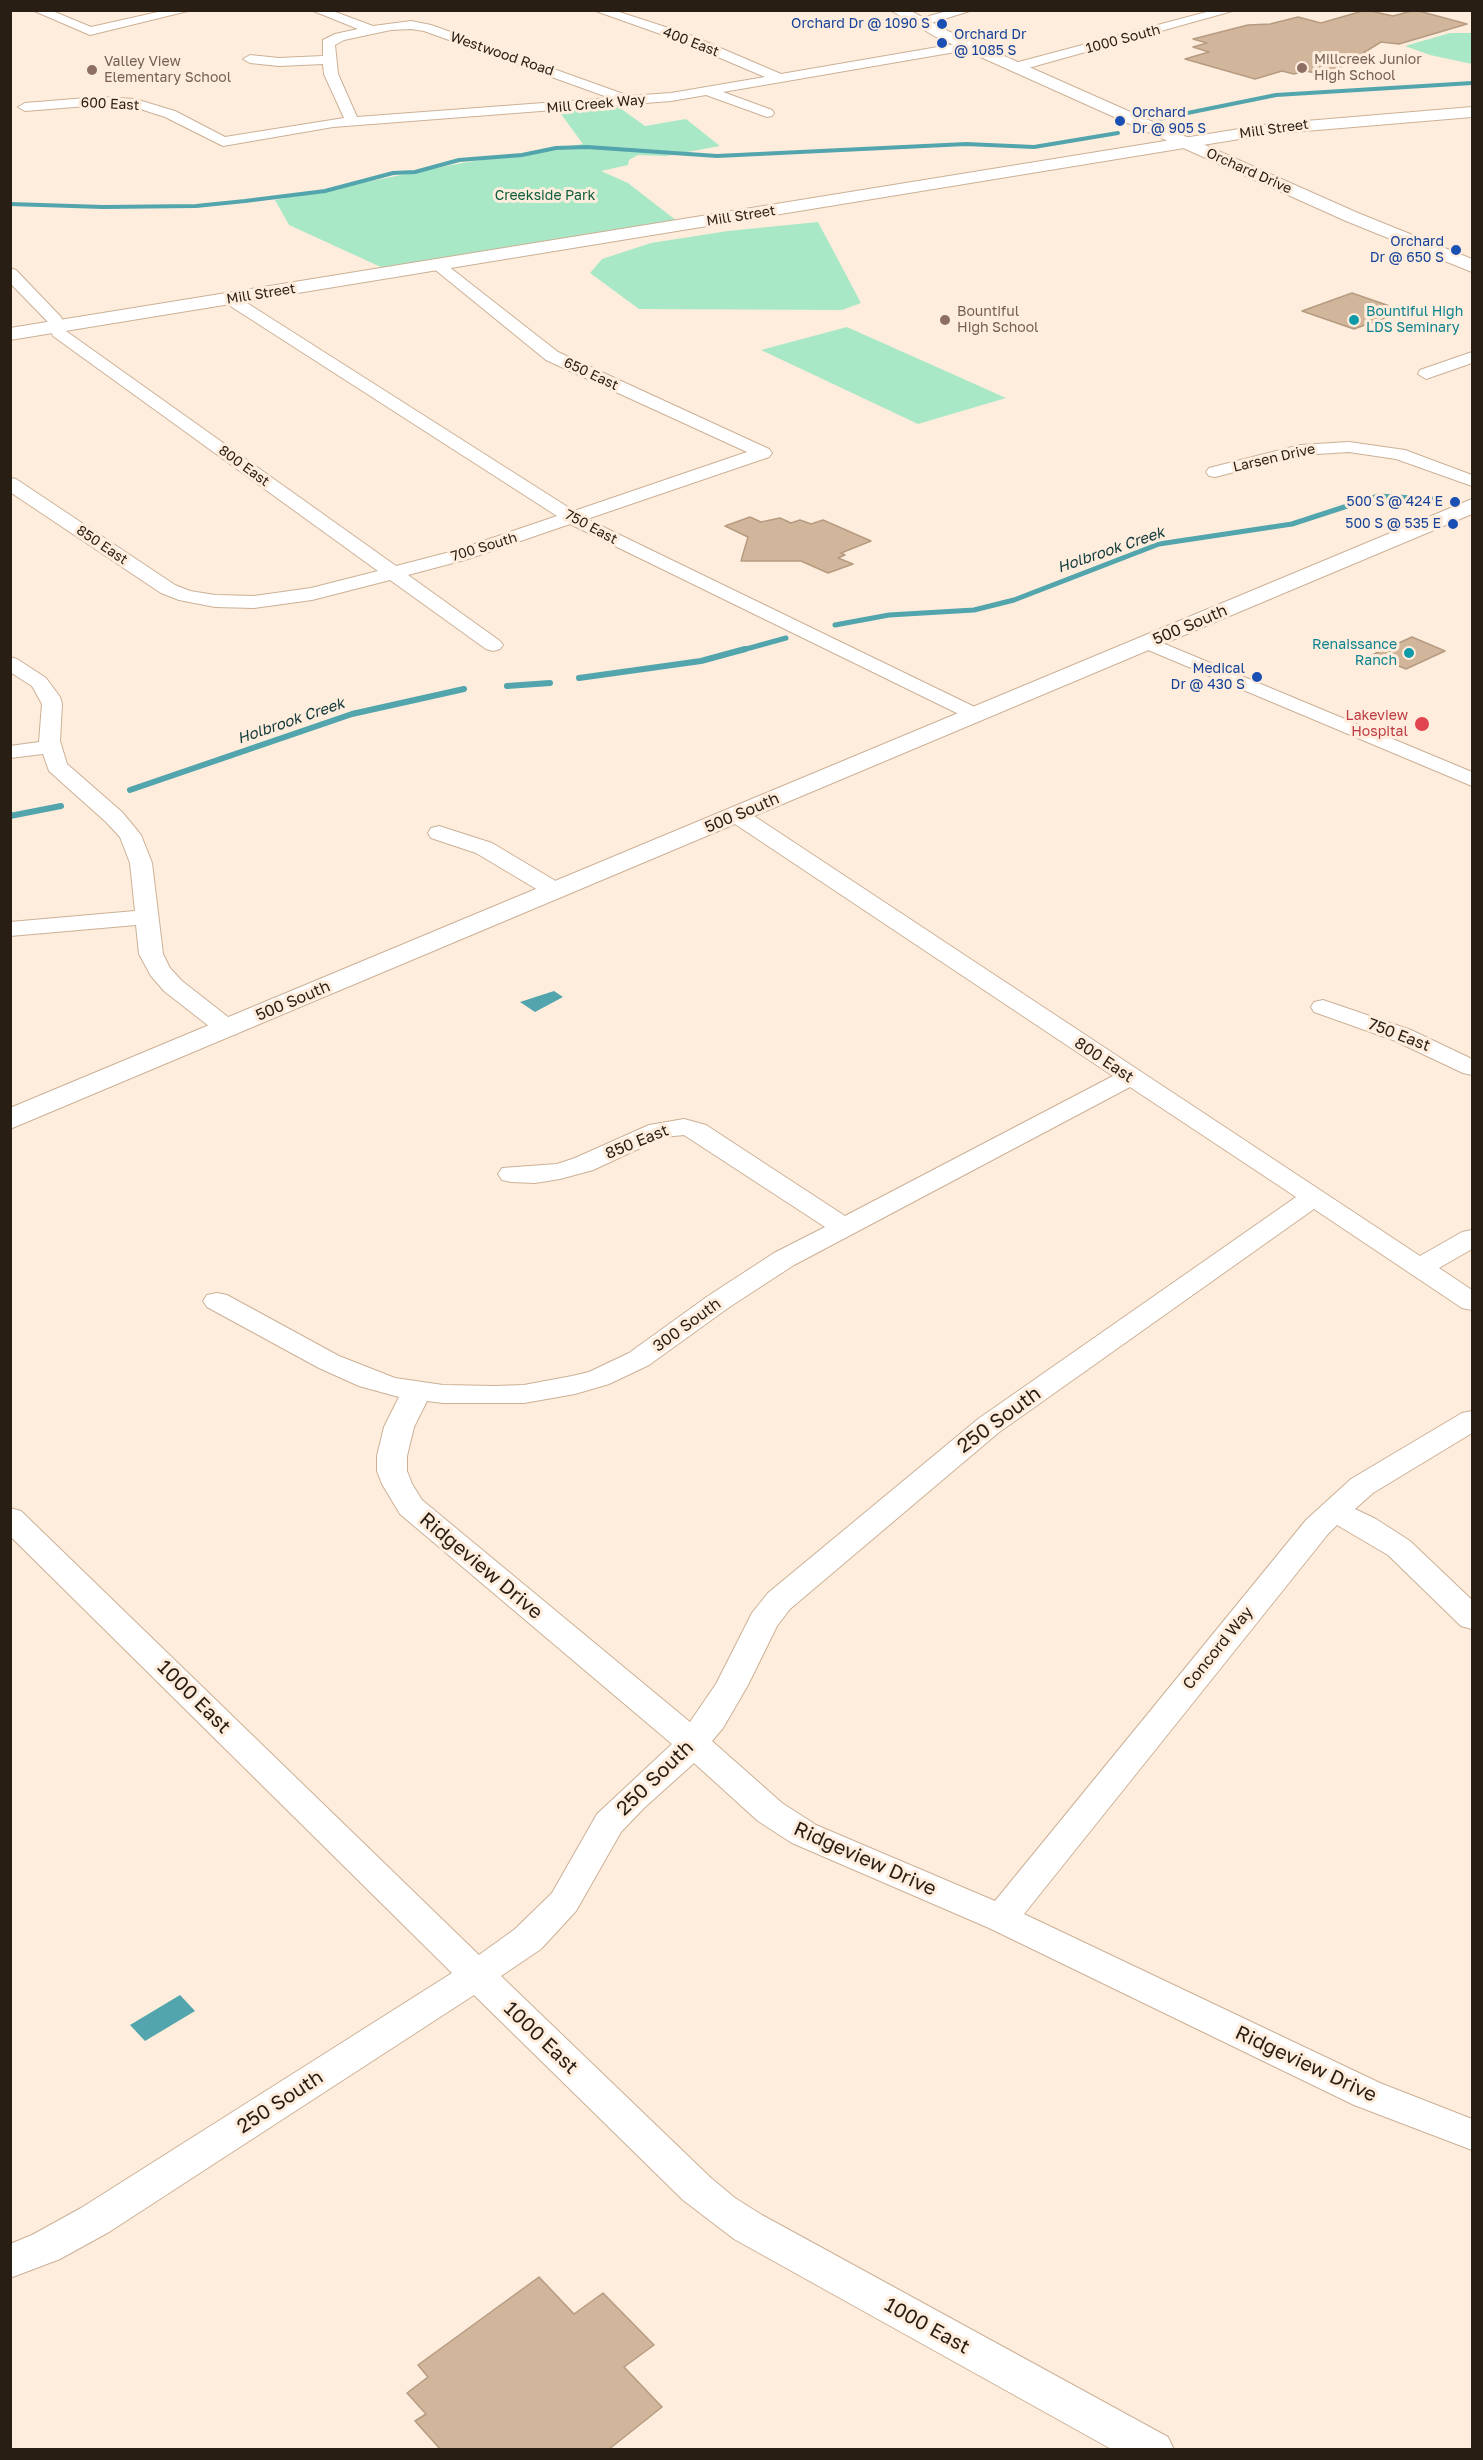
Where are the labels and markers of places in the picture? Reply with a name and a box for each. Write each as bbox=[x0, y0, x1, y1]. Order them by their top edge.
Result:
place label: Orchard Dr @ 1090 S bbox=[791, 16, 930, 32]
marker: Orchard Dr @ 1090 S bbox=[935, 17, 949, 31]
place label: Orchard Dr @ 1085 S bbox=[954, 27, 1027, 60]
marker: Orchard Dr @ 1085 S bbox=[935, 36, 949, 50]
place label: Millcreek Junior High School bbox=[1314, 52, 1422, 84]
place label: Valley View Elementary School bbox=[104, 54, 231, 86]
marker: Millcreek Junior High School bbox=[1295, 61, 1309, 75]
marker: Valley View Elementary School bbox=[85, 63, 99, 77]
place label: Orchard Dr @ 905 S bbox=[1132, 105, 1206, 138]
marker: Orchard Dr @ 905 S bbox=[1113, 114, 1127, 128]
place label: Orchard Dr @ 650 S bbox=[1370, 234, 1444, 266]
marker: Orchard Dr @ 650 S bbox=[1449, 243, 1463, 257]
place label: Bountiful High School bbox=[957, 304, 1039, 336]
place label: Bountiful High LDS Seminary bbox=[1366, 304, 1463, 336]
marker: Bountiful High School bbox=[938, 313, 952, 327]
marker: Bountiful High LDS Seminary bbox=[1347, 313, 1361, 327]
place label: 500 S @ 424 E bbox=[1347, 494, 1443, 510]
marker: 500 S @ 424 E bbox=[1448, 495, 1462, 509]
place label: 500 S @ 535 E bbox=[1345, 516, 1441, 532]
marker: 500 S @ 535 E bbox=[1446, 517, 1460, 531]
place label: Renaissance Ranch bbox=[1312, 637, 1397, 670]
marker: Renaissance Ranch bbox=[1402, 646, 1416, 660]
place label: Medical Dr @ 430 S bbox=[1171, 661, 1245, 694]
marker: Medical Dr @ 430 S bbox=[1250, 670, 1264, 684]
place label: Lakeview Hospital bbox=[1346, 708, 1408, 740]
marker: Lakeview Hospital bbox=[1413, 715, 1431, 733]

